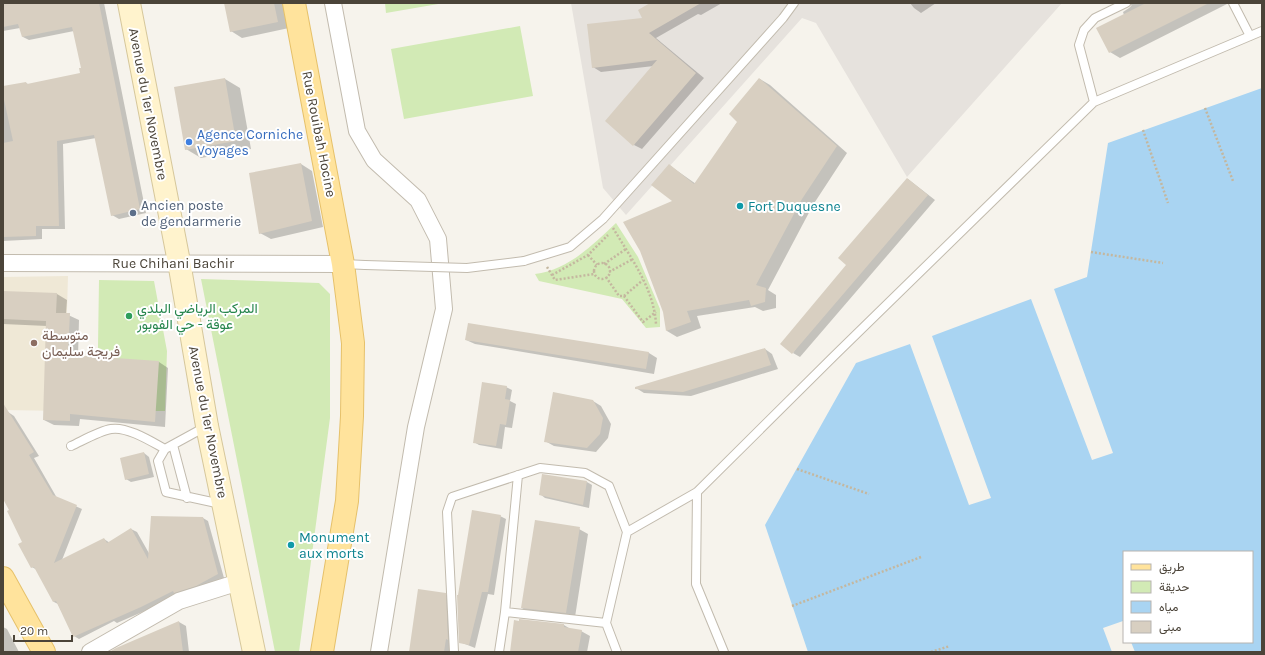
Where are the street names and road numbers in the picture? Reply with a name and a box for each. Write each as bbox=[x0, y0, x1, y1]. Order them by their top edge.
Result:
street label: Avenue du 1er Novembre bbox=[125, 26, 171, 182]
street label: Rue Rouibah Hocine bbox=[298, 69, 340, 199]
street label: Rue Chihani Bachir bbox=[112, 255, 235, 272]
street label: Avenue du 1er Novembre bbox=[185, 344, 231, 500]

